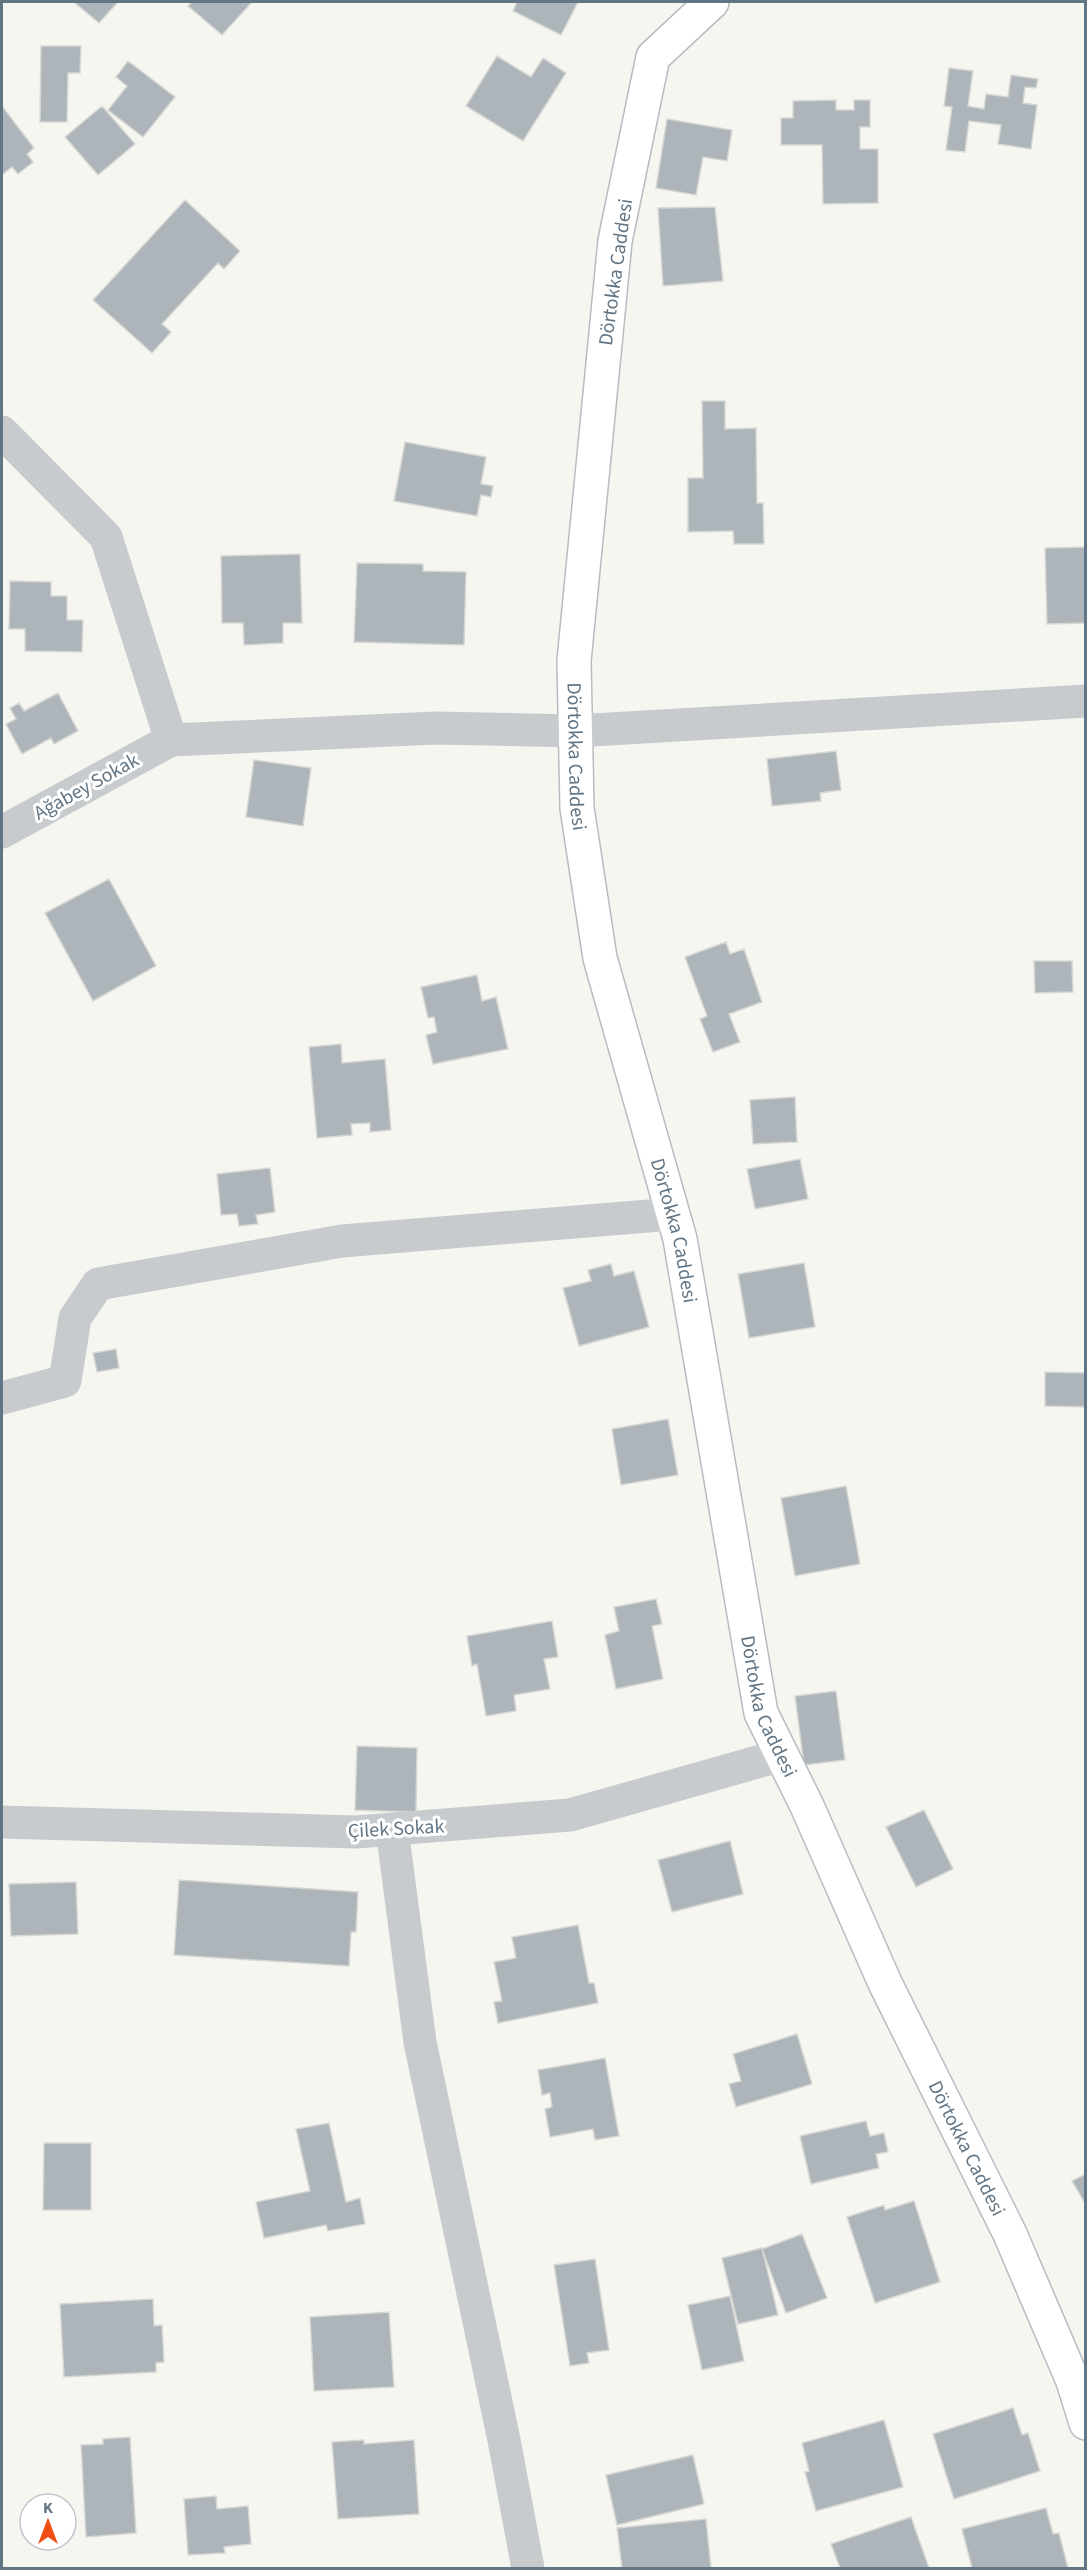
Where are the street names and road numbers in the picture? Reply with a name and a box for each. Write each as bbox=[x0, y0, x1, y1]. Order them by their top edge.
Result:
street label: Dörtokka Caddesi bbox=[592, 197, 640, 347]
street label: Dörtokka Caddesi bbox=[559, 682, 593, 833]
street label: Ağabey Sokak bbox=[29, 746, 144, 827]
street label: Dörtokka Caddesi bbox=[643, 1155, 704, 1305]
street label: Dörtokka Caddesi bbox=[733, 1634, 804, 1782]
street label: Çilek Sokak bbox=[347, 1812, 445, 1846]
street label: Dörtokka Caddesi bbox=[921, 2076, 1012, 2221]

